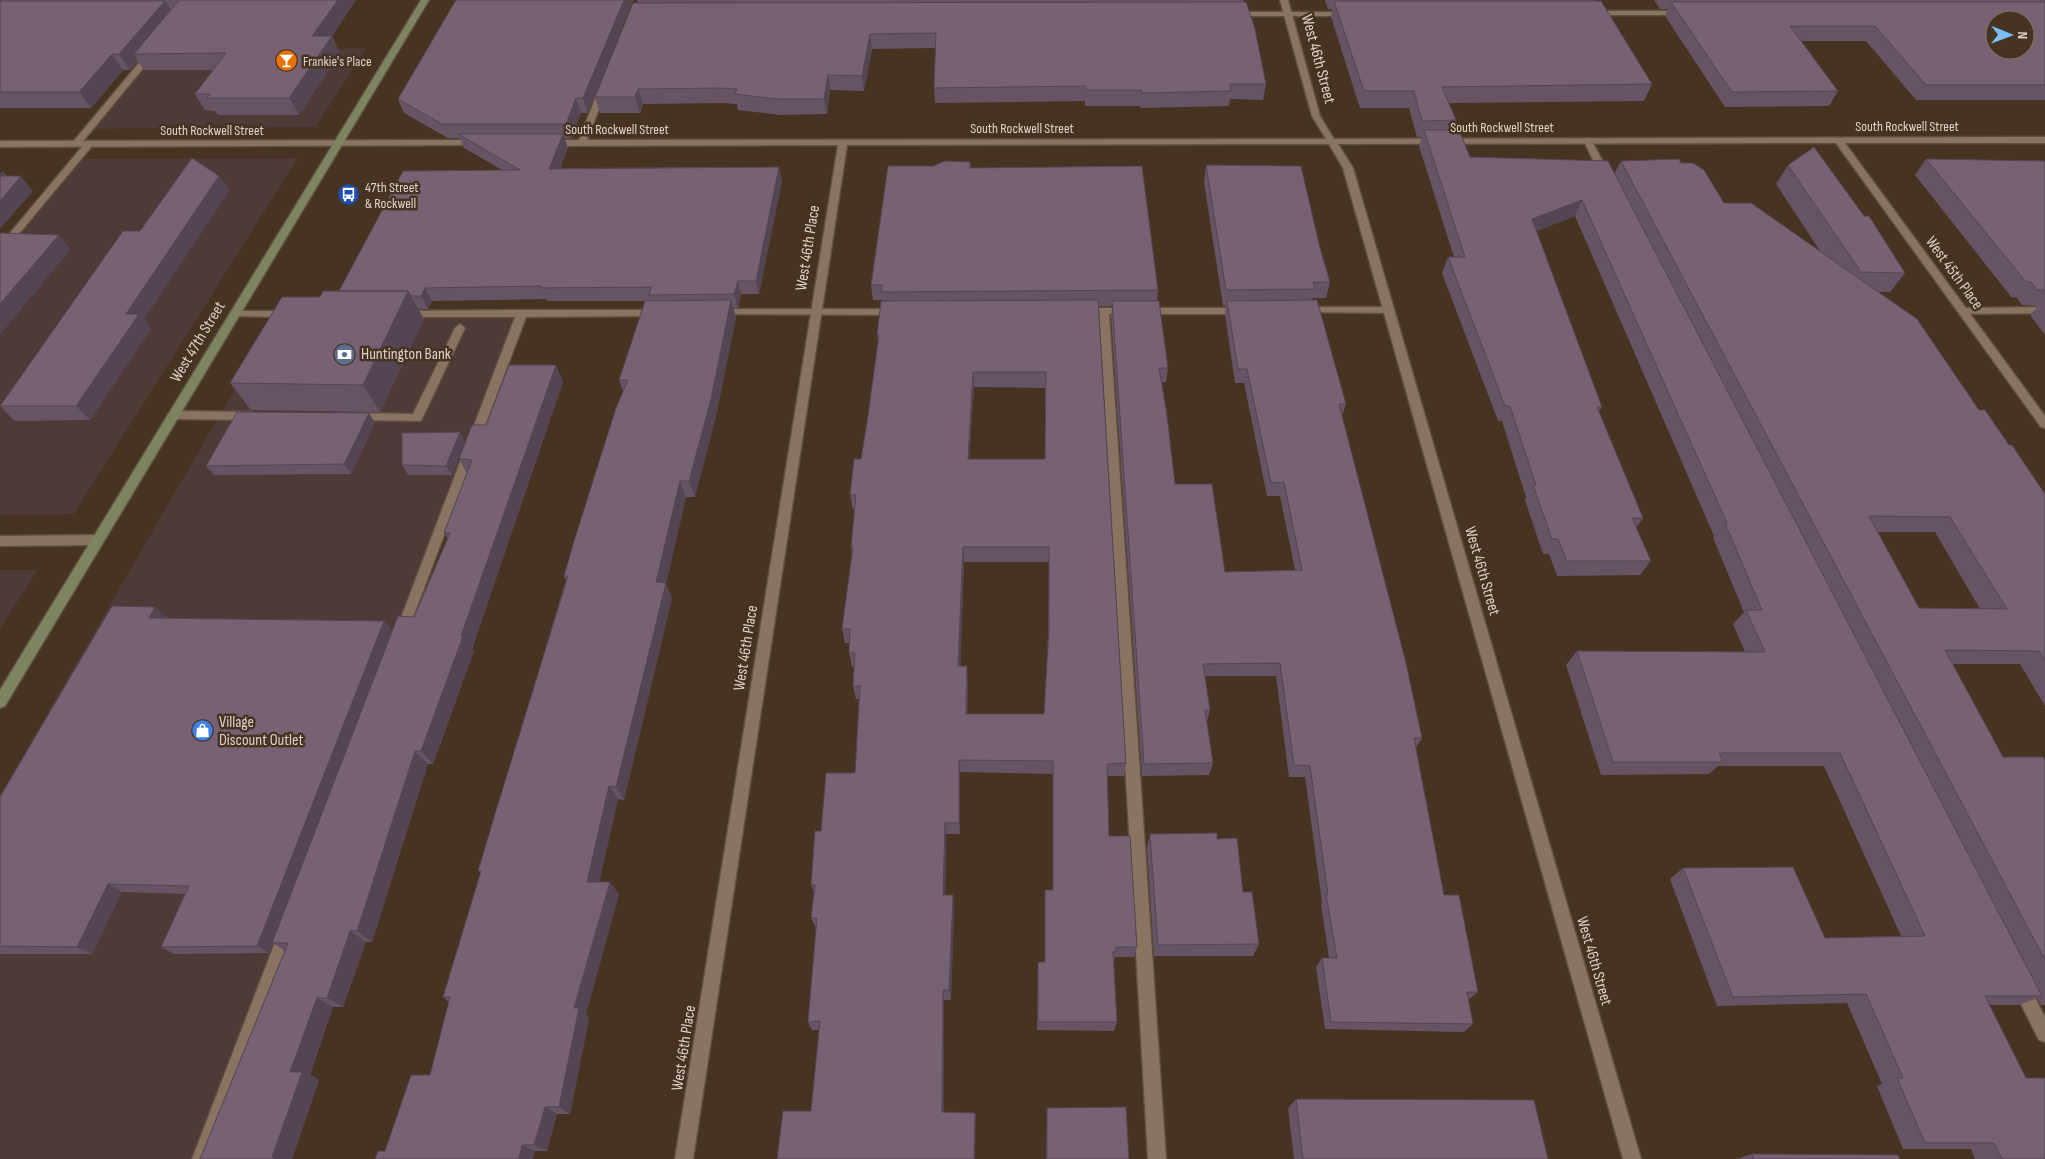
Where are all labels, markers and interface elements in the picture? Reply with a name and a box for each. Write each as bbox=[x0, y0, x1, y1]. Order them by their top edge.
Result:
north arrow bbox=[1985, 10, 2035, 60]
street label: West 46th Street bbox=[1297, 12, 1339, 106]
text: N bbox=[2014, 31, 2031, 39]
bar icon: Frankie's Place bbox=[275, 49, 299, 73]
place label: Frankie's Place bbox=[303, 53, 372, 70]
street label: South Rockwell Street bbox=[1855, 118, 1959, 135]
street label: South Rockwell Street bbox=[1450, 119, 1554, 136]
street label: South Rockwell Street bbox=[970, 120, 1074, 137]
street label: South Rockwell Street bbox=[565, 121, 669, 138]
street label: South Rockwell Street bbox=[160, 122, 264, 139]
place label: 47th Street & Rockwell bbox=[365, 179, 419, 212]
bus stop icon: 47th Street & Rockwell bbox=[337, 183, 361, 207]
street label: West 46th Place bbox=[792, 204, 824, 292]
street label: West 45th Place bbox=[1921, 233, 1987, 313]
street label: West 47th Street bbox=[166, 298, 230, 386]
bank icon: Huntington Bank bbox=[333, 342, 357, 366]
place label: Huntington Bank bbox=[361, 345, 451, 364]
street label: West 46th Street bbox=[1460, 524, 1504, 618]
street label: West 46th Place bbox=[730, 604, 762, 692]
place label: Village Discount Outlet bbox=[219, 713, 303, 750]
shop icon: Village Discount Outlet bbox=[191, 719, 215, 743]
street label: West 46th Street bbox=[1572, 914, 1616, 1008]
street label: West 46th Place bbox=[668, 1004, 700, 1092]

